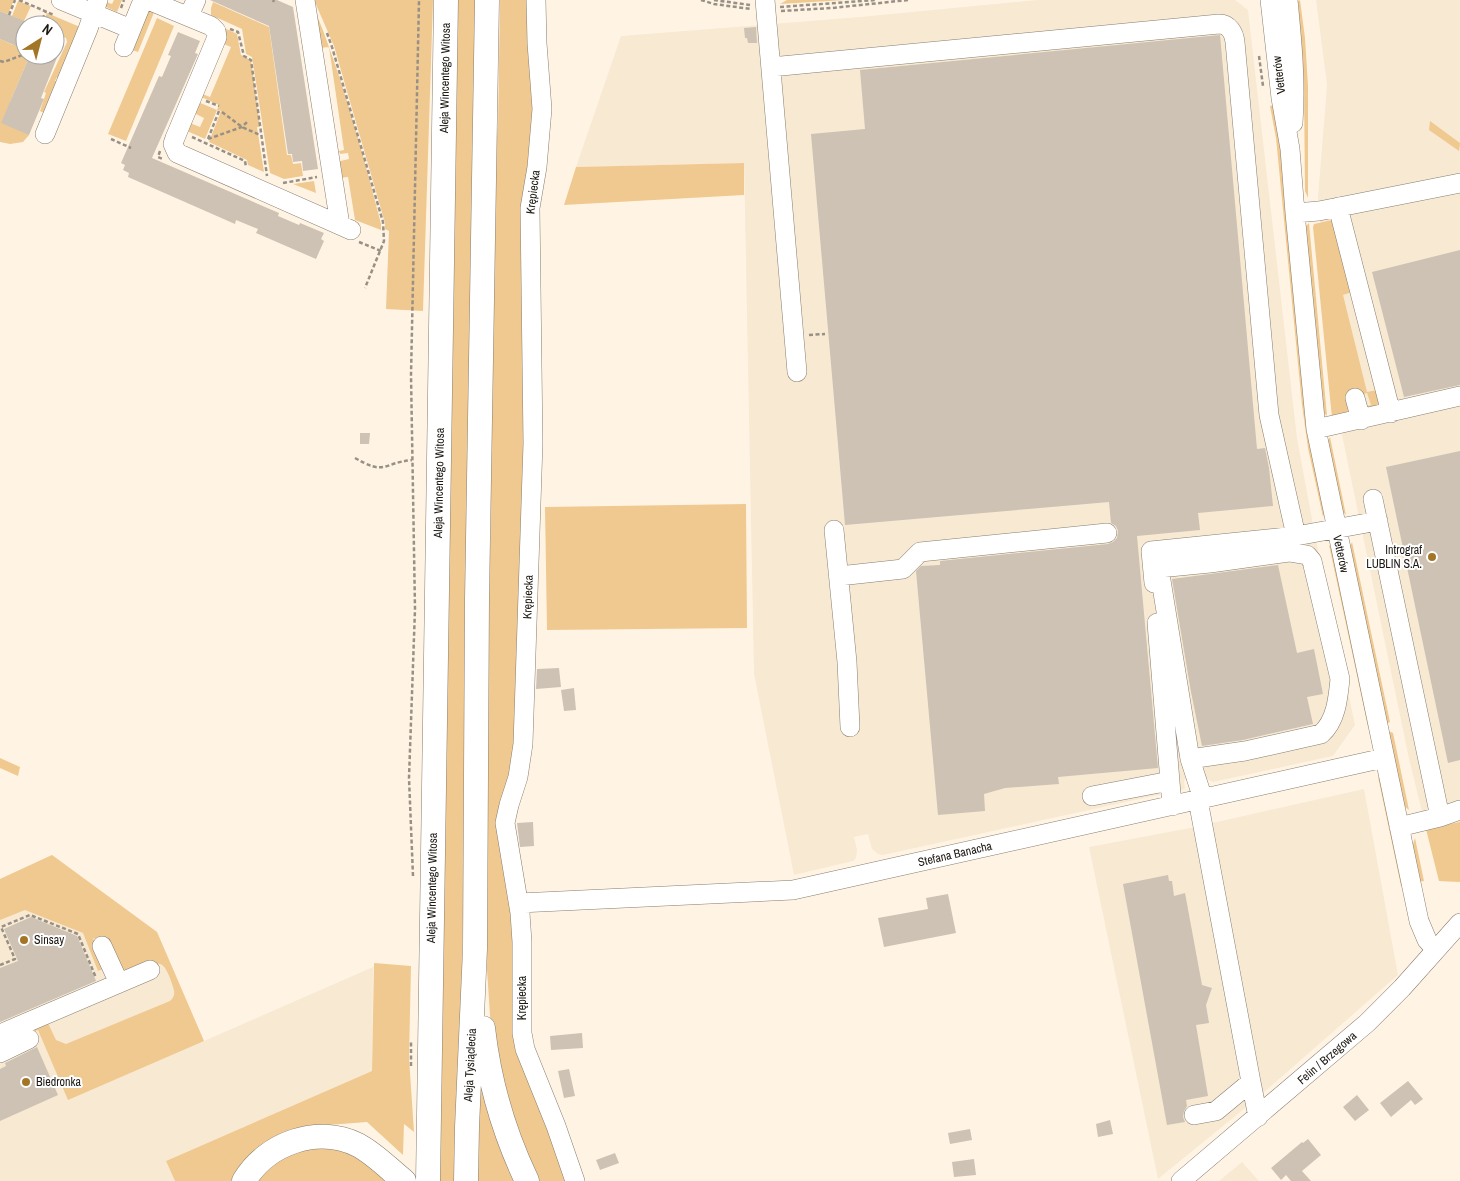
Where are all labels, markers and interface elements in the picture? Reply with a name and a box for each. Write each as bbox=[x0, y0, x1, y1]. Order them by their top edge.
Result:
north arrow bbox=[15, 15, 65, 65]
text: N bbox=[39, 20, 56, 39]
street label: Aleja Wincentego Witosa bbox=[436, 22, 454, 134]
street label: Vetterów bbox=[1269, 54, 1289, 95]
street label: Krępiecka bbox=[522, 169, 544, 215]
street label: Aleja Wincentego Witosa bbox=[430, 427, 448, 539]
street label: Vetterów bbox=[1329, 534, 1353, 575]
place label: Intrograf LUBLIN S.A. bbox=[1366, 542, 1422, 572]
marker: Intrograf LUBLIN S.A. bbox=[1426, 551, 1438, 563]
street label: Krępiecka bbox=[519, 574, 537, 619]
street label: Aleja Wincentego Witosa bbox=[423, 832, 441, 944]
street label: Stefana Banacha bbox=[916, 838, 994, 870]
place label: Sinsay bbox=[34, 932, 64, 948]
marker: Sinsay bbox=[18, 934, 30, 946]
street label: Krępiecka bbox=[514, 975, 530, 1020]
street label: Aleja Tysiąclecia bbox=[460, 1027, 480, 1103]
street label: Felin / Brzegowa bbox=[1294, 1028, 1360, 1088]
place label: Biedronka bbox=[36, 1074, 81, 1090]
marker: Biedronka bbox=[20, 1076, 32, 1088]

